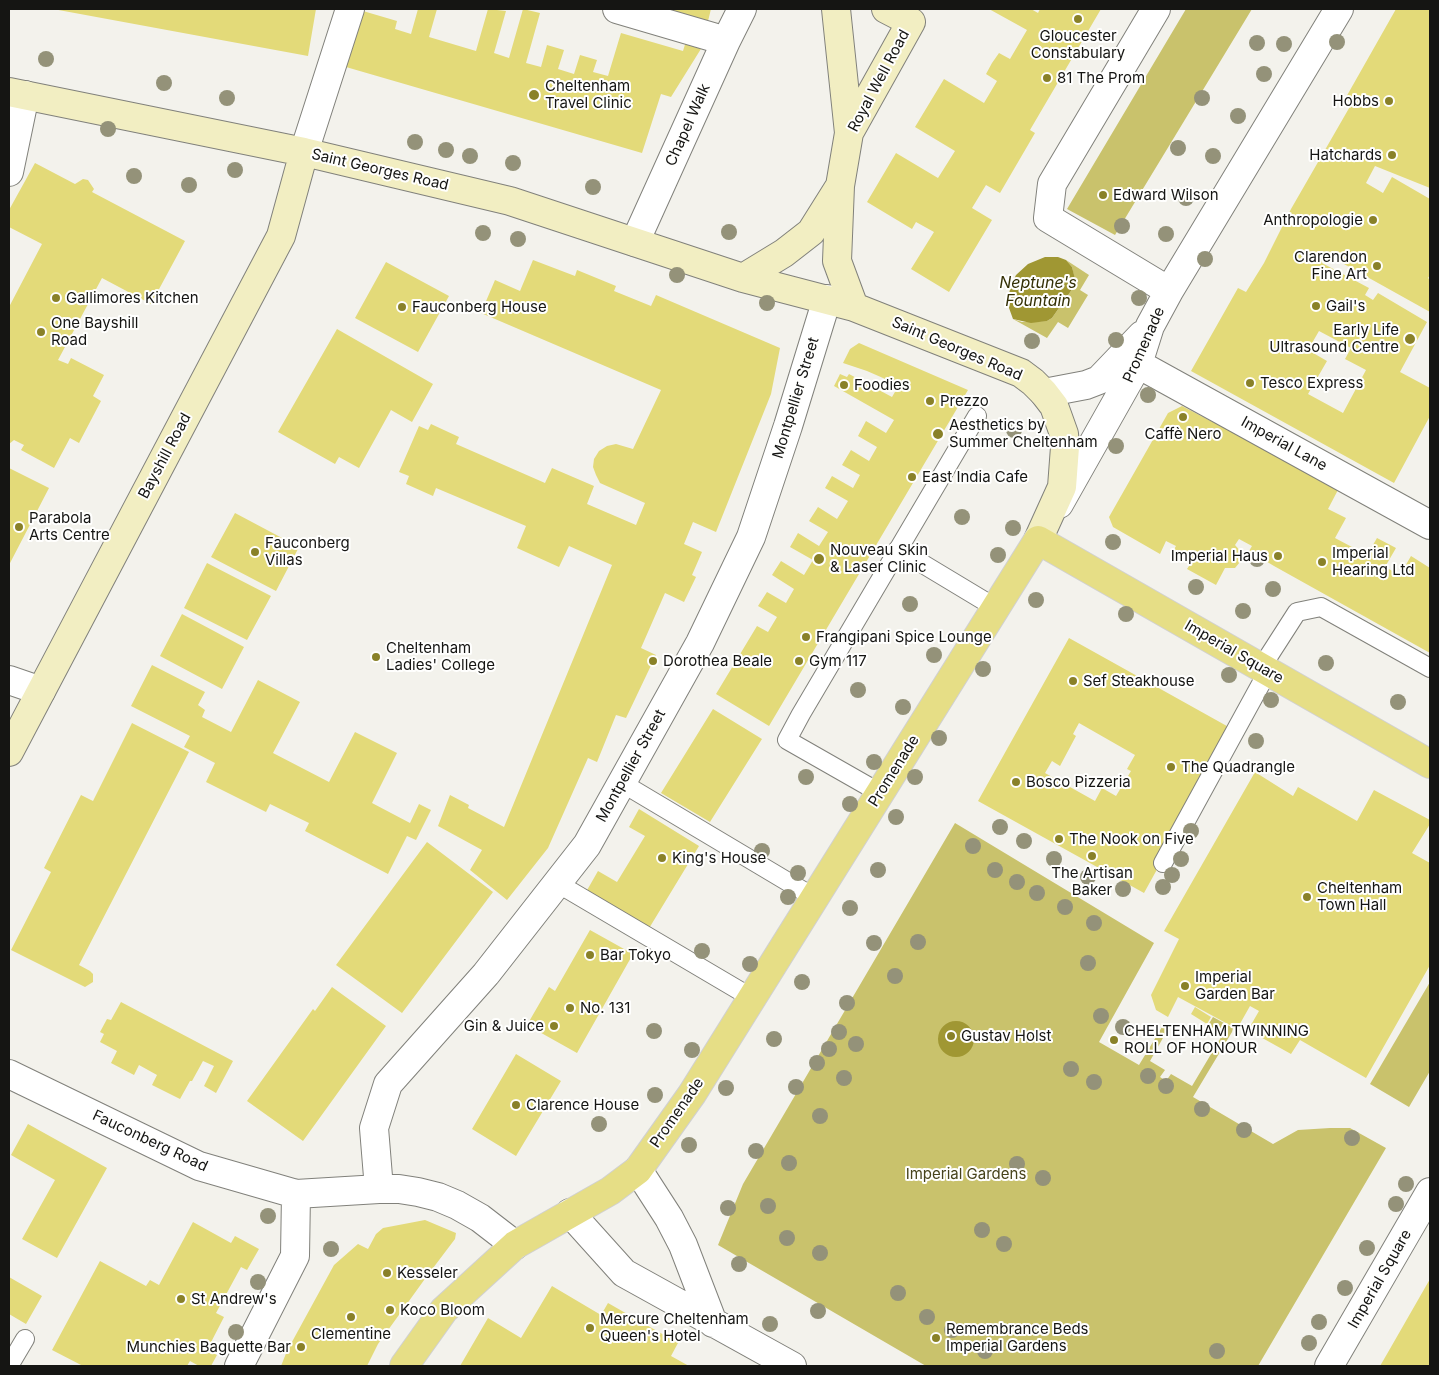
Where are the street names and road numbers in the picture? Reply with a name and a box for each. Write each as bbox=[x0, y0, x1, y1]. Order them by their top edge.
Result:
street label: Royal Well Road bbox=[844, 27, 914, 135]
street label: Chapel Walk bbox=[662, 81, 714, 169]
street label: Saint Georges Road bbox=[310, 145, 450, 195]
street label: Promenade bbox=[1119, 304, 1169, 386]
street label: Saint Georges Road bbox=[889, 313, 1025, 385]
street label: Montpellier Street bbox=[769, 335, 823, 461]
street label: Bayshill Road bbox=[135, 410, 195, 502]
street label: Imperial Lane bbox=[1238, 413, 1330, 475]
street label: Imperial Square bbox=[1181, 616, 1287, 688]
street label: Montpellier Street bbox=[593, 707, 669, 825]
street label: Promenade bbox=[865, 732, 923, 810]
street label: Promenade bbox=[646, 1075, 708, 1151]
street label: Fauconberg Road bbox=[89, 1106, 211, 1176]
street label: Imperial Square bbox=[1344, 1226, 1416, 1332]

